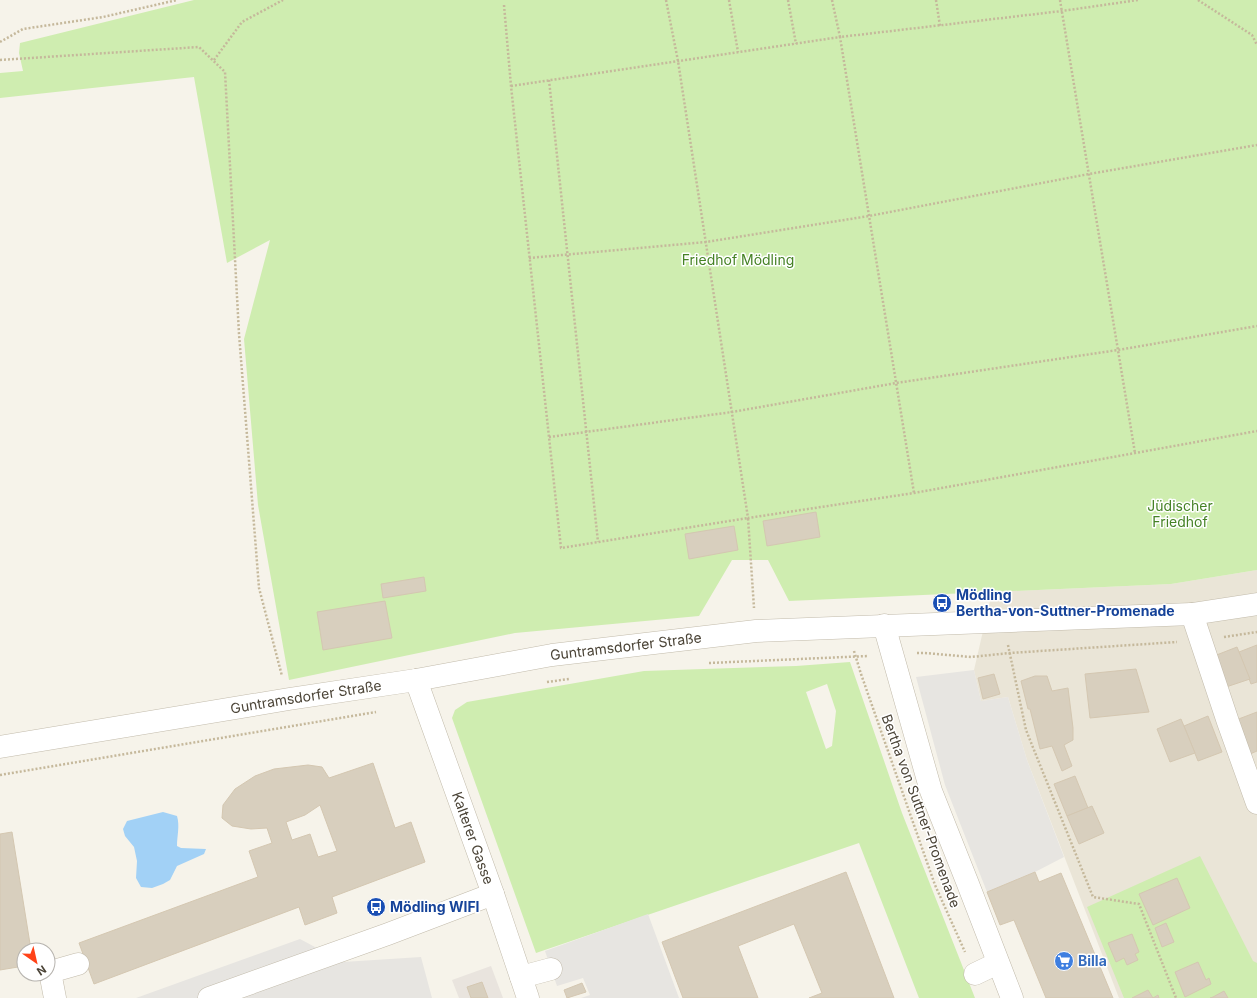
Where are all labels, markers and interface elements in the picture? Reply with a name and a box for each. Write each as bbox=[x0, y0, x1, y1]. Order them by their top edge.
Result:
park label: Friedhof Mödling bbox=[682, 251, 794, 268]
park label: Jüdischer Friedhof bbox=[1147, 497, 1213, 530]
place label: Mödling Bertha-von-Suttner-Promenade bbox=[956, 586, 1175, 619]
bus stop icon: Mödling Bertha-von-Suttner-Promenade bbox=[931, 592, 953, 614]
street label: Guntramsdorfer Straße bbox=[549, 628, 703, 663]
street label: Guntramsdorfer Straße bbox=[229, 676, 383, 717]
street label: Bertha von Suttner-Promenade bbox=[878, 712, 965, 910]
street label: Kalterer Gasse bbox=[449, 789, 498, 887]
bus stop icon: Mödling WIFI bbox=[365, 896, 387, 918]
place label: Mödling WIFI bbox=[390, 898, 480, 915]
north arrow bbox=[16, 942, 56, 982]
supermarket icon: Billa bbox=[1053, 950, 1075, 972]
place label: Billa bbox=[1078, 952, 1107, 969]
text: N bbox=[34, 962, 49, 978]

